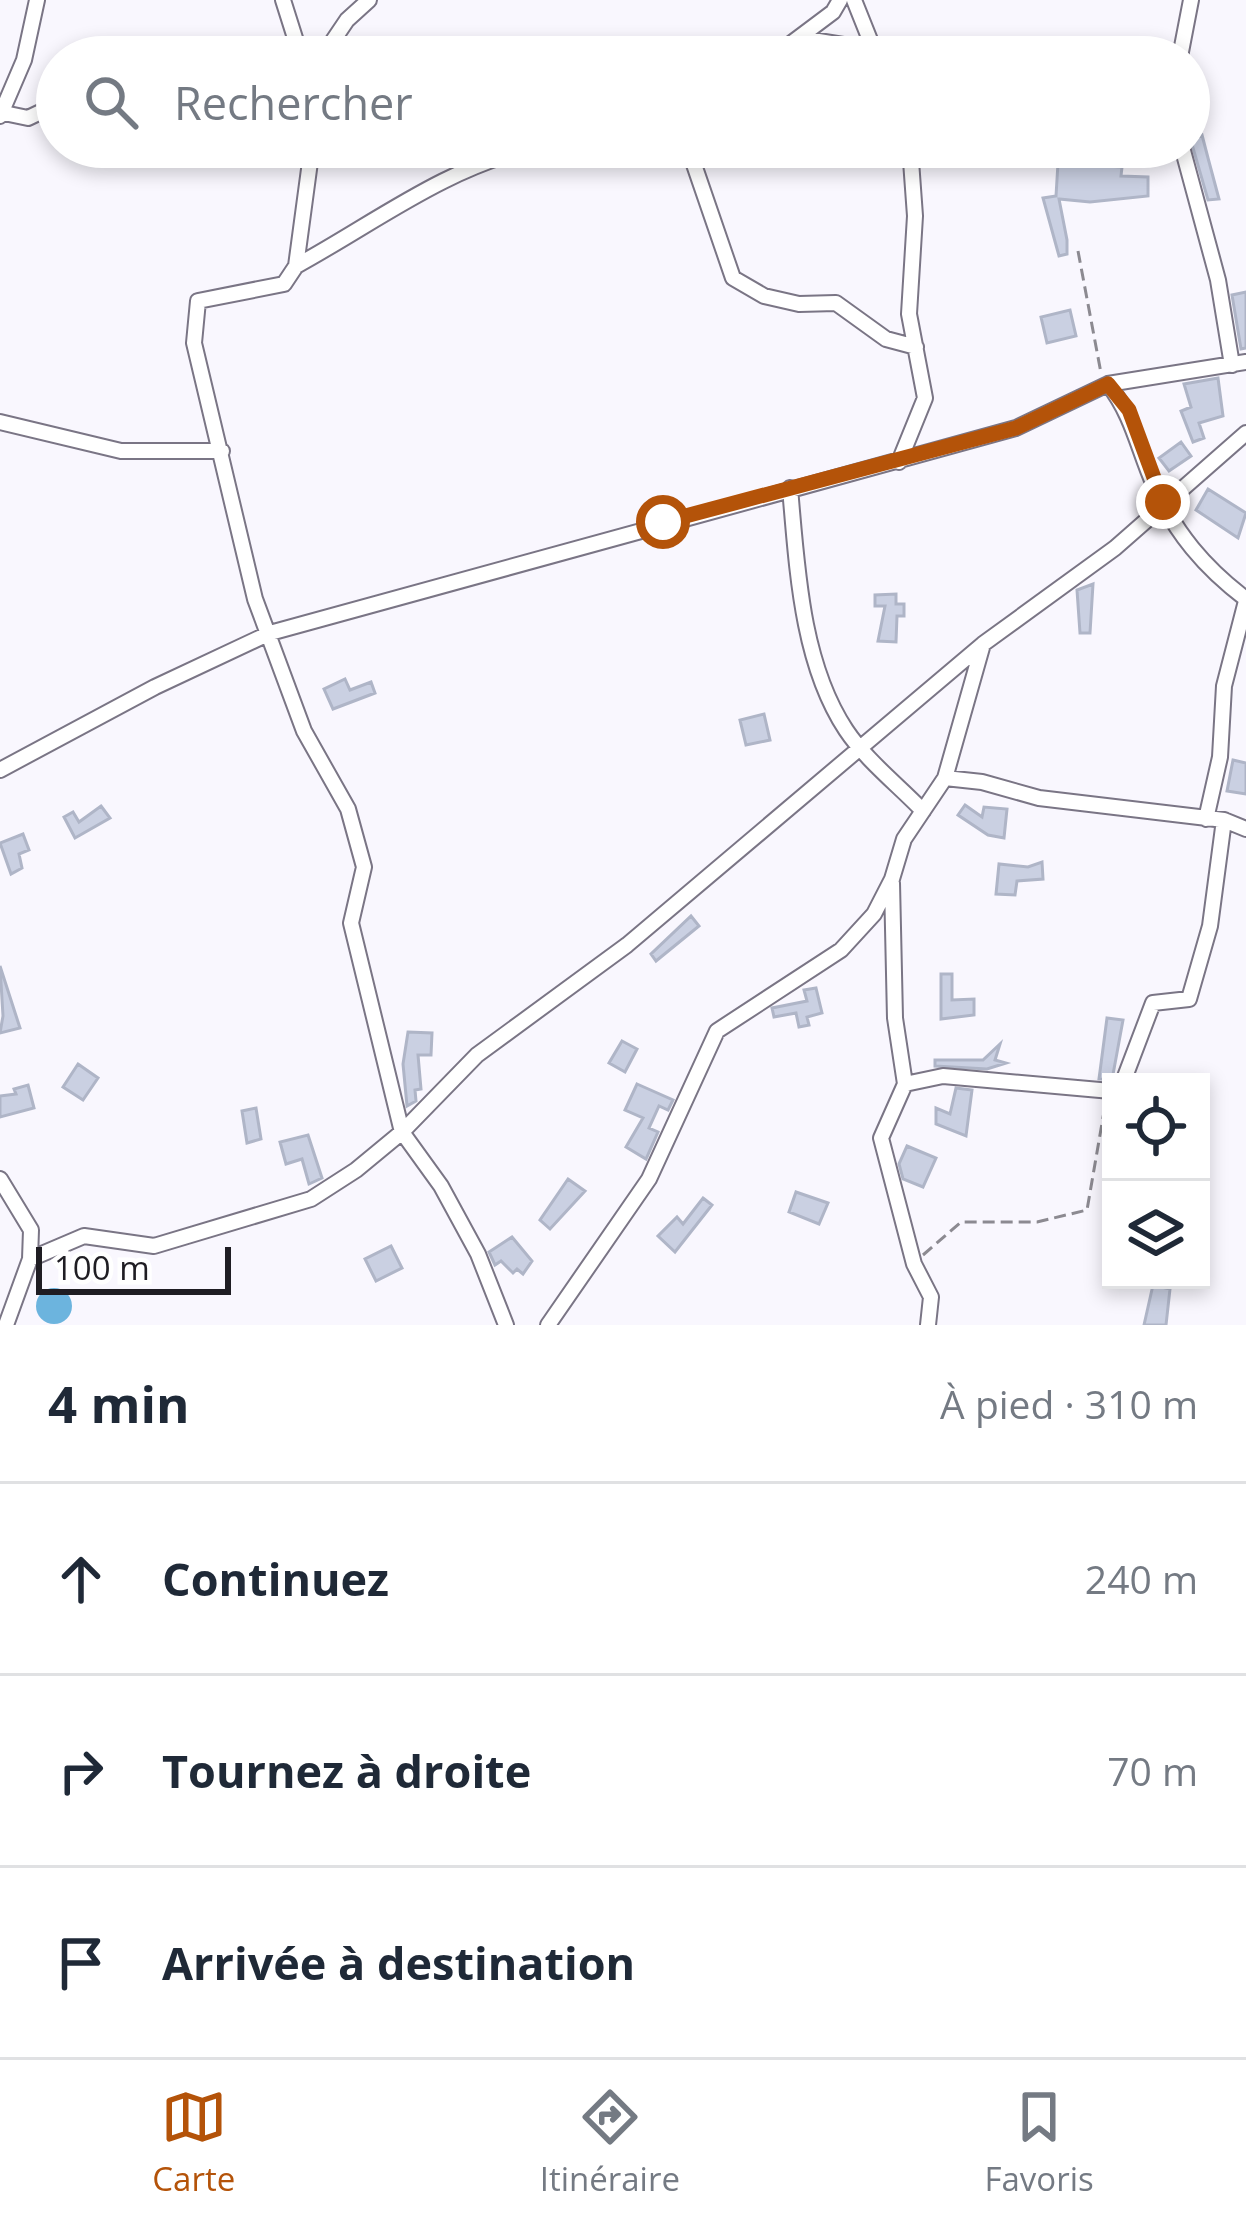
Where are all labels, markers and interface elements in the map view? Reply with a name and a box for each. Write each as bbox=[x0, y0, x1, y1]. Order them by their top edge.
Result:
search box bbox=[36, 36, 1210, 168]
icon: search bbox=[78, 69, 144, 135]
text: Rechercher bbox=[174, 72, 413, 133]
route end bbox=[1136, 475, 1190, 529]
route start bbox=[636, 495, 690, 549]
map controls bbox=[1102, 1073, 1210, 1289]
button: locate bbox=[1102, 1073, 1210, 1181]
button: layers bbox=[1102, 1181, 1210, 1289]
scale bar bbox=[36, 1241, 231, 1294]
text: 100 m bbox=[54, 1245, 150, 1290]
text: 4 min bbox=[48, 1368, 190, 1438]
text: À pied · 310 m bbox=[940, 1377, 1198, 1430]
icon: ahead bbox=[48, 1546, 114, 1612]
text: Continuez bbox=[162, 1548, 389, 1609]
text: 240 m bbox=[1085, 1552, 1198, 1605]
icon: right bbox=[48, 1738, 114, 1804]
text: Tournez à droite bbox=[162, 1740, 531, 1801]
text: 70 m bbox=[1107, 1744, 1198, 1797]
icon: arrive bbox=[48, 1930, 114, 1996]
text: Arrivée à destination bbox=[162, 1932, 635, 1993]
tab: Carte bbox=[152, 2084, 235, 2201]
tab: Itinéraire bbox=[540, 2084, 680, 2201]
tab: Favoris bbox=[984, 2084, 1094, 2201]

